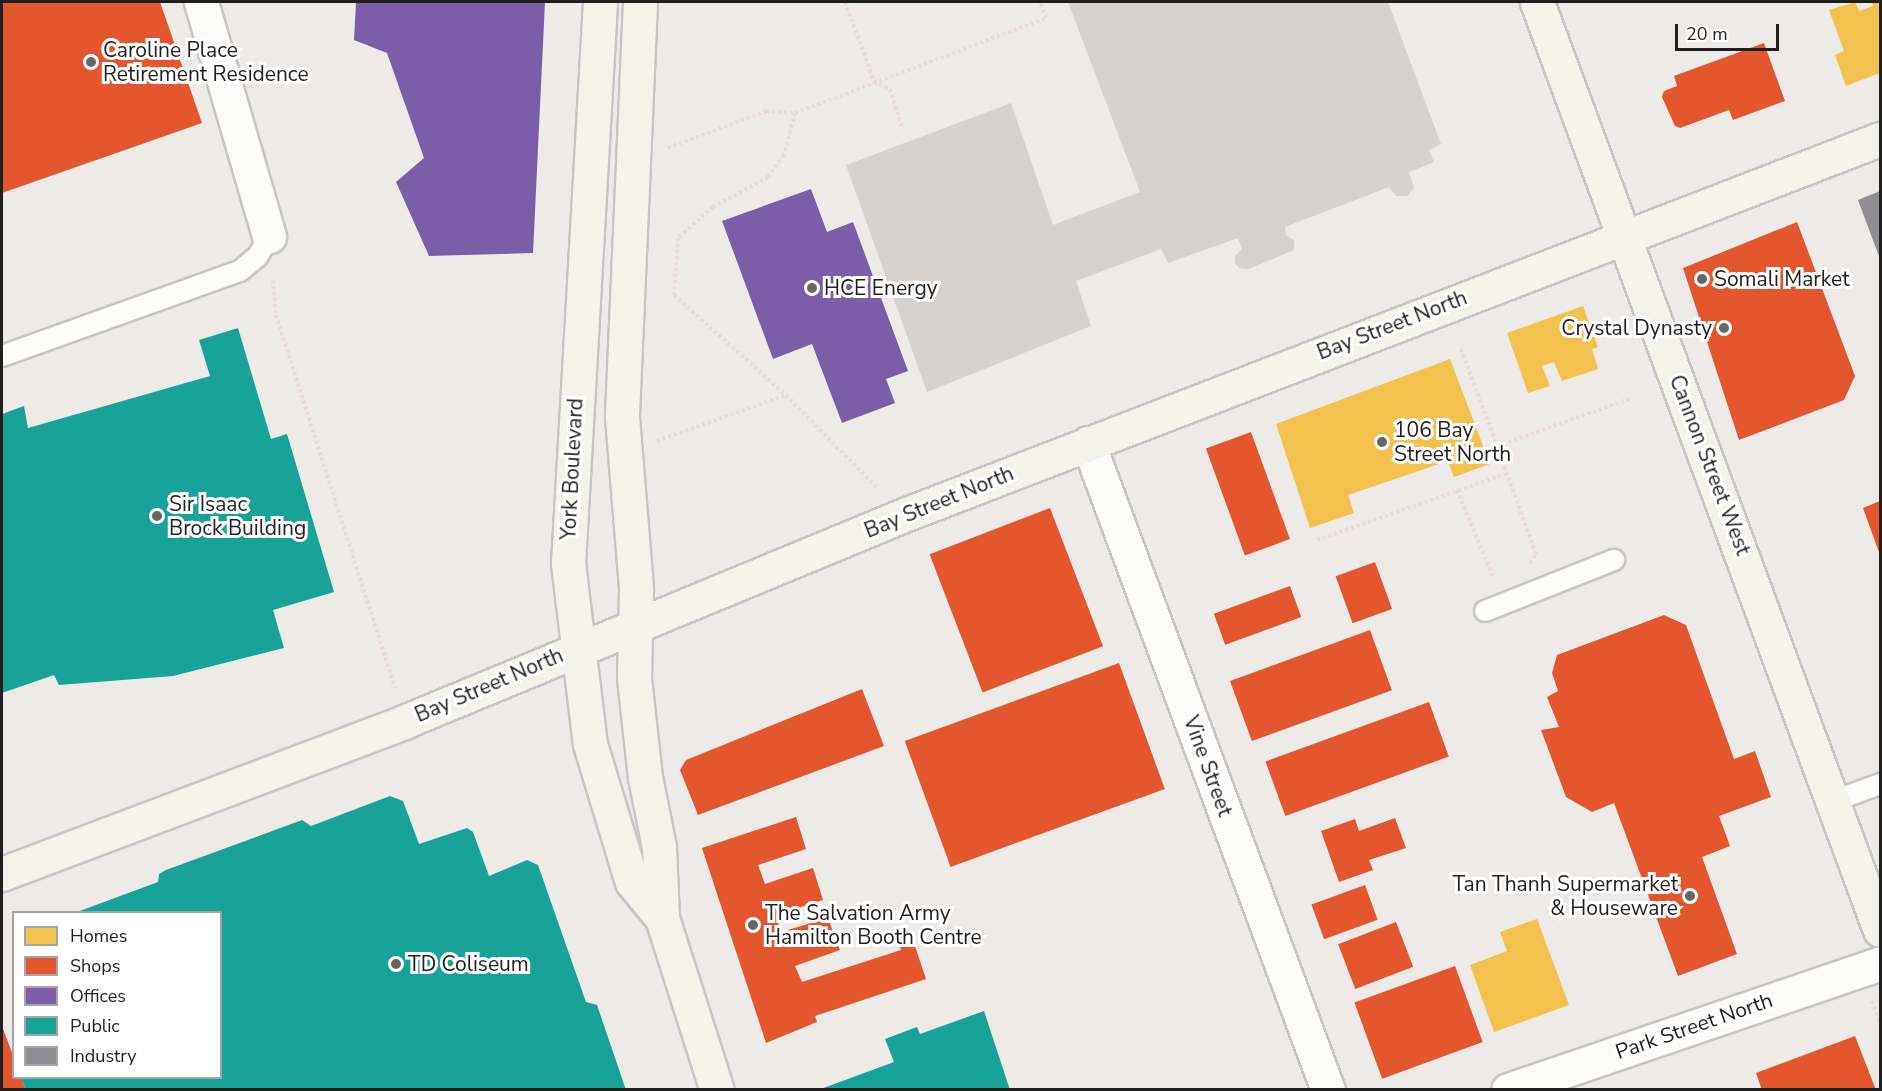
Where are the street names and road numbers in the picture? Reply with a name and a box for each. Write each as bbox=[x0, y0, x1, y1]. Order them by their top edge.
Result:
street label: Bay Street North bbox=[1313, 285, 1471, 365]
street label: Cannon Street West bbox=[1664, 371, 1756, 559]
street label: York Boulevard bbox=[556, 397, 588, 541]
street label: Bay Street North bbox=[861, 461, 1017, 543]
street label: Bay Street North bbox=[411, 642, 567, 728]
street label: Vine Street bbox=[1178, 712, 1238, 820]
street label: Park Street North bbox=[1612, 987, 1776, 1065]

